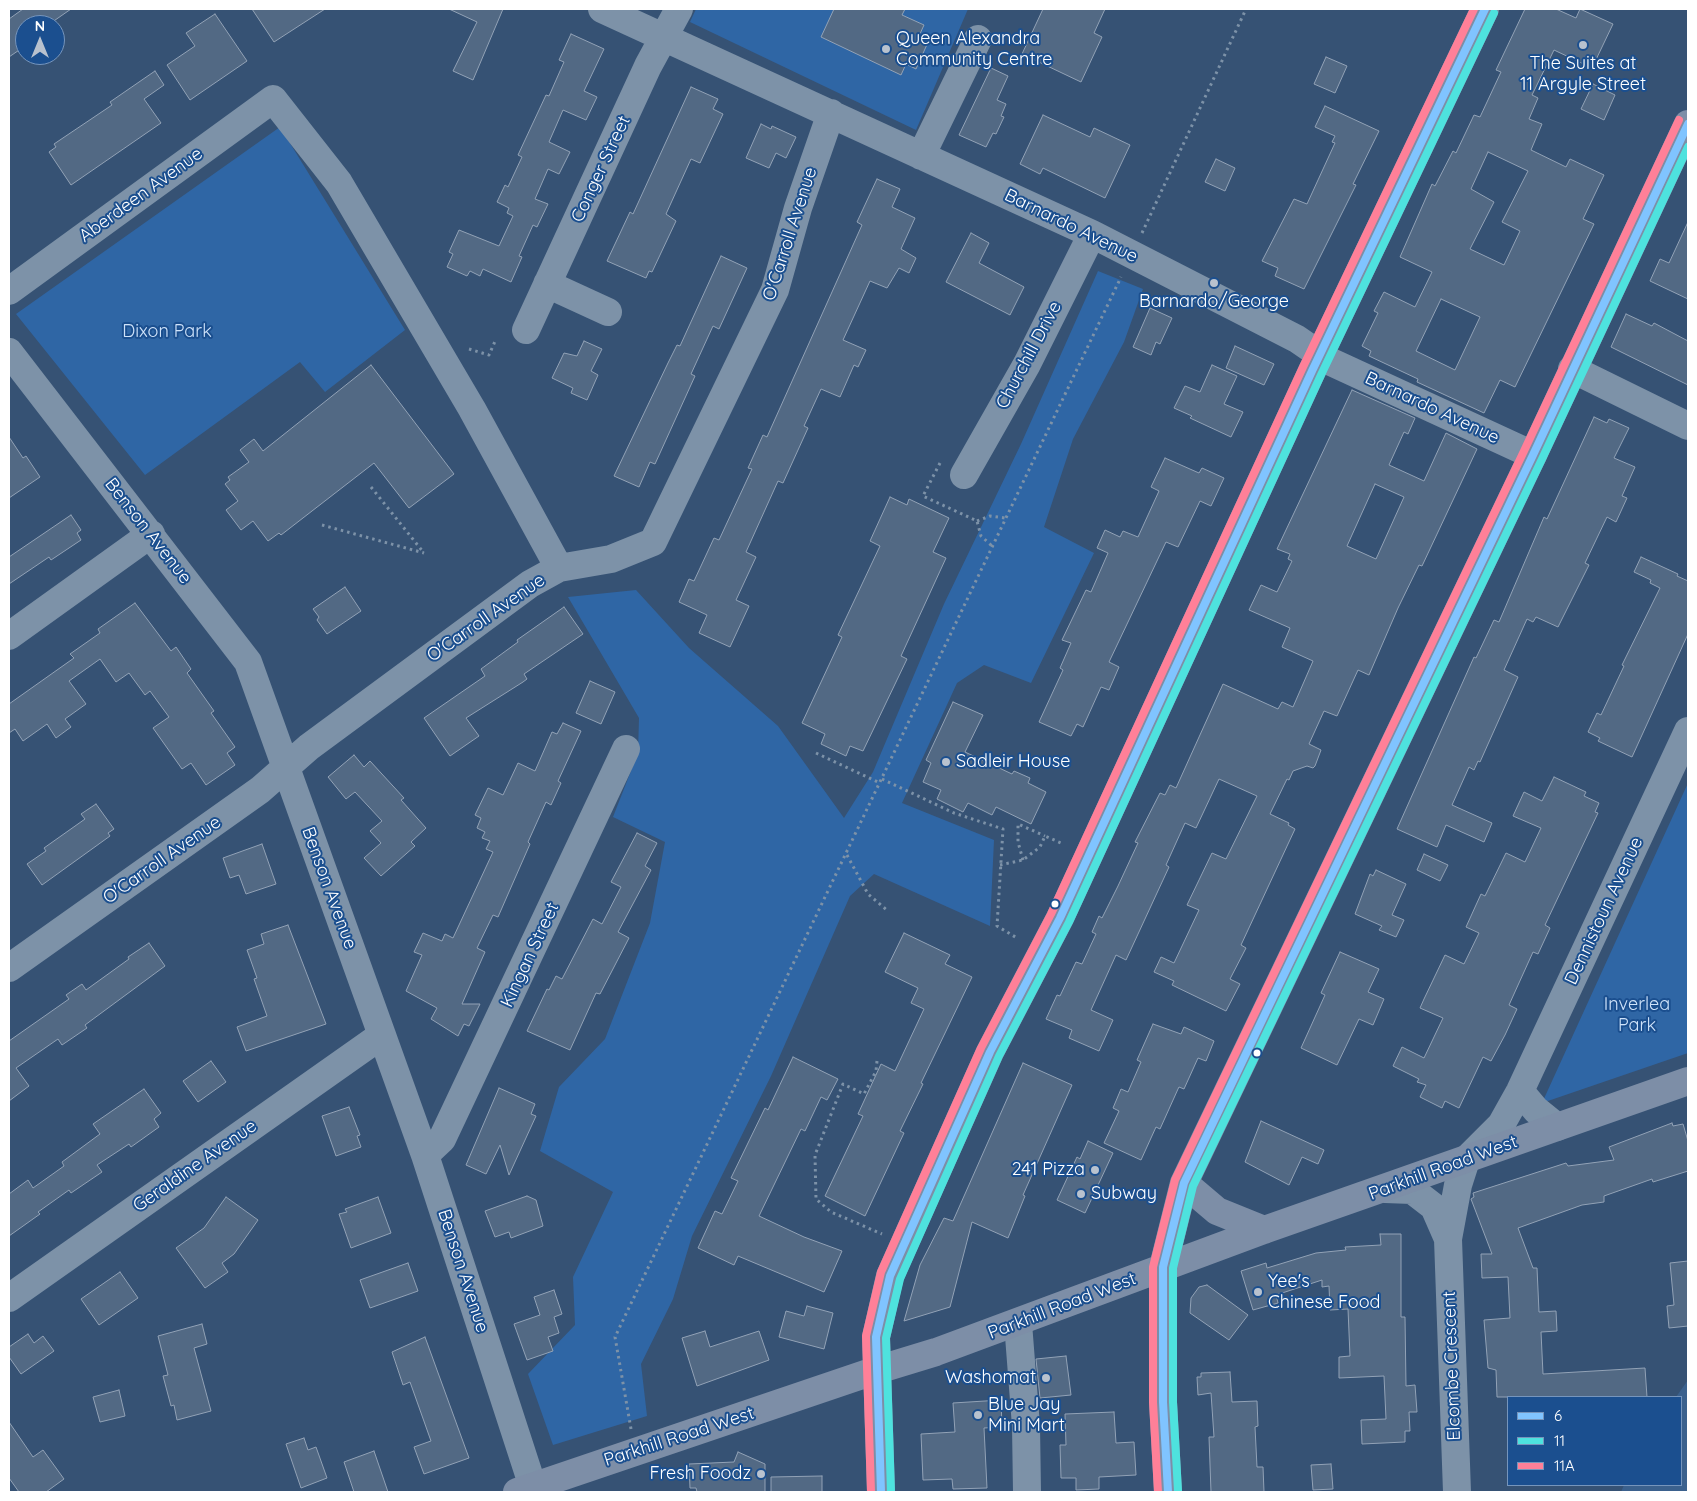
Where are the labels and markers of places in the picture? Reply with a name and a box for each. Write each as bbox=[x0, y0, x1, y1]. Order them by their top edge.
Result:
place label: Queen Alexandra Community Centre bbox=[896, 28, 1052, 70]
marker: The Suites at 11 Argyle Street bbox=[1577, 39, 1589, 51]
marker: Queen Alexandra Community Centre bbox=[880, 43, 892, 55]
place label: The Suites at 11 Argyle Street bbox=[1520, 53, 1646, 96]
marker: Barnardo/George bbox=[1208, 277, 1220, 289]
place label: Barnardo/George bbox=[1139, 291, 1289, 313]
place label: Sadleir House bbox=[956, 751, 1070, 773]
marker: Sadleir House bbox=[940, 756, 952, 768]
unlabelled marker bbox=[1050, 899, 1060, 909]
unlabelled marker bbox=[1252, 1048, 1262, 1058]
place label: 241 Pizza bbox=[1012, 1159, 1085, 1181]
marker: 241 Pizza bbox=[1089, 1164, 1101, 1176]
place label: Subway bbox=[1091, 1183, 1157, 1205]
marker: Subway bbox=[1075, 1188, 1087, 1200]
place label: Yee's Chinese Food bbox=[1268, 1271, 1380, 1314]
marker: Yee's Chinese Food bbox=[1252, 1286, 1264, 1298]
place label: Washomat bbox=[945, 1367, 1036, 1389]
marker: Washomat bbox=[1040, 1372, 1052, 1384]
place label: Blue Jay Mini Mart bbox=[988, 1394, 1065, 1436]
marker: Blue Jay Mini Mart bbox=[972, 1409, 984, 1421]
place label: Fresh Foodz bbox=[649, 1463, 751, 1485]
marker: Fresh Foodz bbox=[755, 1468, 767, 1480]

